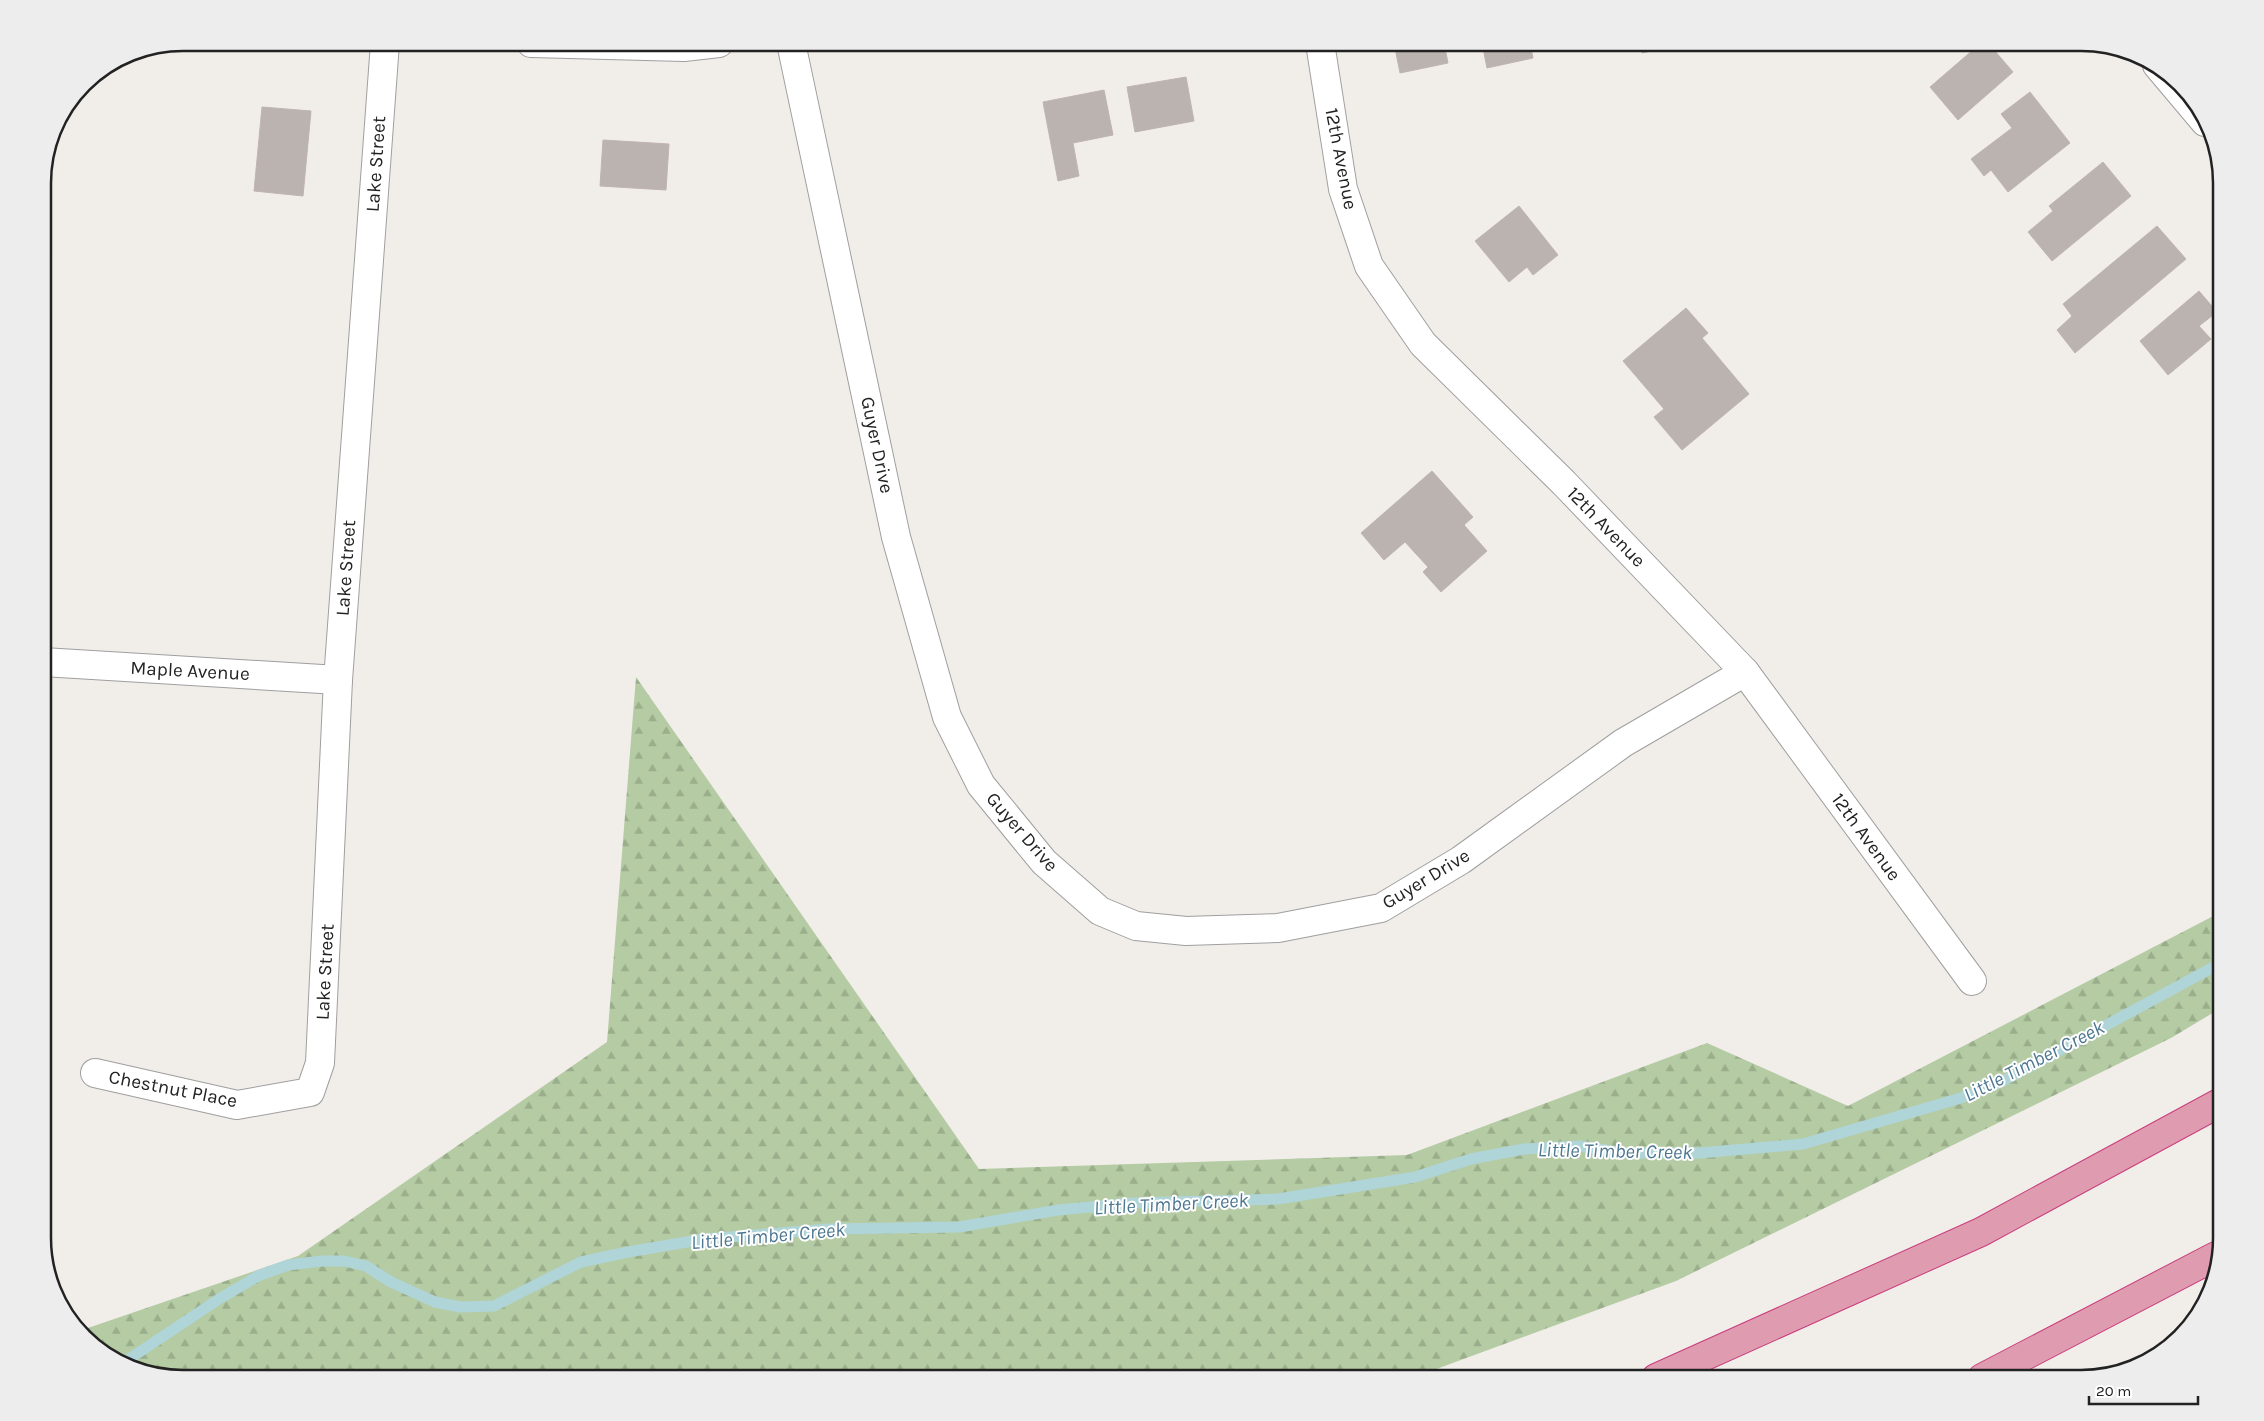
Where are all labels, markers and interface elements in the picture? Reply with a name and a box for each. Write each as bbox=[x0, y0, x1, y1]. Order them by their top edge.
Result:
street label: 12th Avenue bbox=[1320, 106, 1362, 212]
street label: Lake Street bbox=[362, 115, 390, 213]
street label: Guyer Drive bbox=[856, 395, 898, 495]
street label: 12th Avenue bbox=[1562, 482, 1650, 572]
street label: Lake Street bbox=[332, 519, 360, 617]
street label: Maple Avenue bbox=[130, 657, 250, 685]
street label: Guyer Drive bbox=[982, 788, 1062, 876]
street label: 12th Avenue bbox=[1827, 789, 1905, 885]
street label: Guyer Drive bbox=[1378, 844, 1474, 914]
street label: Lake Street bbox=[311, 923, 339, 1021]
water label: Little Timber Creek bbox=[1960, 1015, 2109, 1106]
street label: Chestnut Place bbox=[107, 1066, 239, 1112]
water label: Little Timber Creek bbox=[1537, 1138, 1693, 1164]
water label: Little Timber Creek bbox=[1093, 1188, 1250, 1220]
water label: Little Timber Creek bbox=[690, 1218, 847, 1254]
scale bar bbox=[2089, 1374, 2198, 1406]
text: 20 m bbox=[2096, 1382, 2131, 1400]

